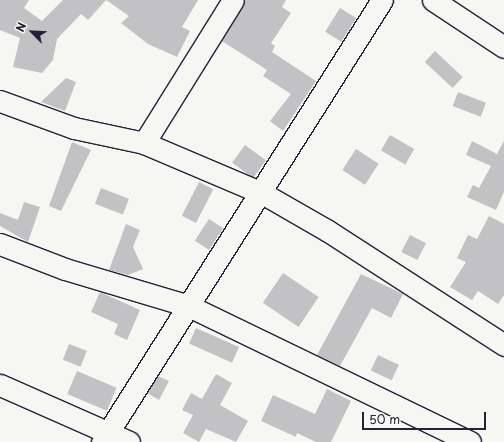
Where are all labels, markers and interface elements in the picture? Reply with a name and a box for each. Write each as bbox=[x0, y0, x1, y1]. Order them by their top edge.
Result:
north arrow bbox=[12, 12, 52, 52]
text: N bbox=[11, 19, 30, 34]
scale bar bbox=[364, 404, 488, 430]
text: 50 m bbox=[369, 410, 400, 428]

